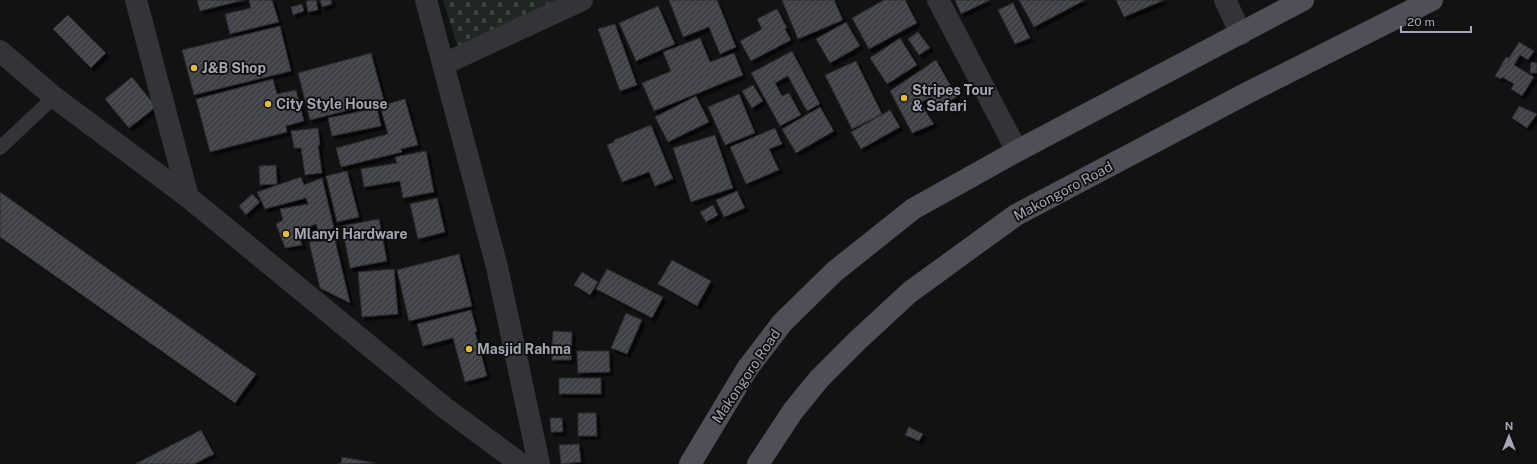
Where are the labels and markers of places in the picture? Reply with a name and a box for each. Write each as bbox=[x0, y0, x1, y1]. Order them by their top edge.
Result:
place label: J&B Shop bbox=[202, 60, 266, 76]
marker: J&B Shop bbox=[189, 63, 199, 73]
place label: Stripes Tour & Safari bbox=[912, 82, 994, 114]
marker: Stripes Tour & Safari bbox=[899, 93, 909, 103]
place label: City Style House bbox=[276, 96, 388, 112]
marker: City Style House bbox=[263, 99, 273, 109]
place label: Mlanyi Hardware bbox=[294, 226, 408, 242]
marker: Mlanyi Hardware bbox=[281, 229, 291, 239]
place label: Masjid Rahma bbox=[477, 341, 571, 357]
marker: Masjid Rahma bbox=[464, 344, 474, 354]

